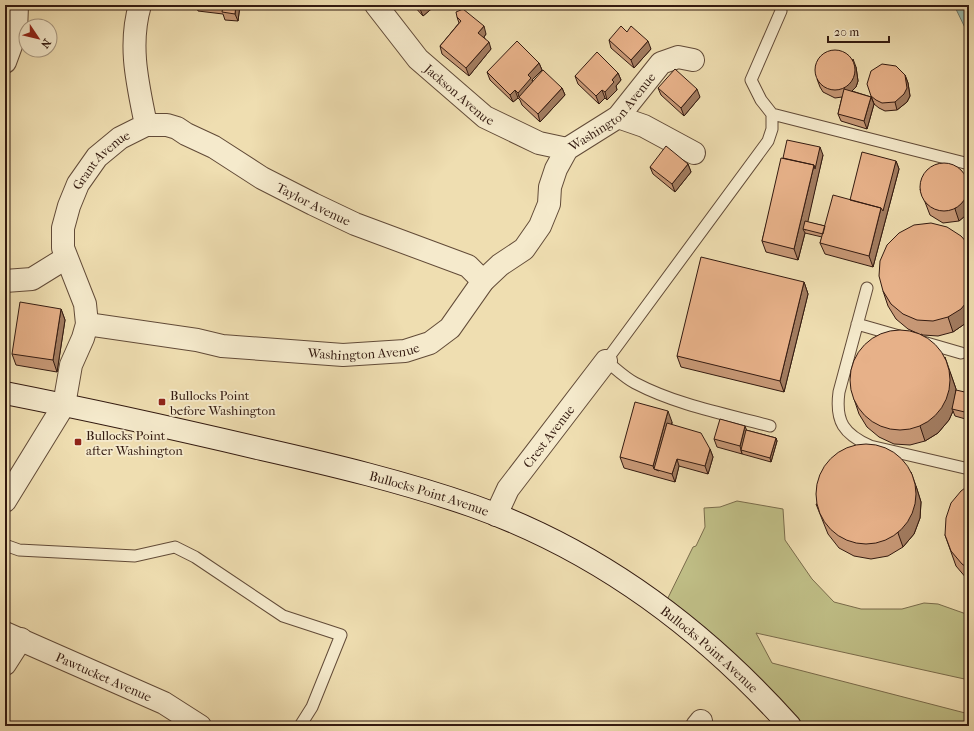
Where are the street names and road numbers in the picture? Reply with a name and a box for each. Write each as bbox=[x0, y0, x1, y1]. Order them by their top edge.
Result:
street label: Jackson Avenue bbox=[421, 60, 497, 128]
street label: Washington Avenue bbox=[565, 69, 658, 154]
street label: Grant Avenue bbox=[69, 127, 133, 192]
street label: Taylor Avenue bbox=[274, 179, 354, 229]
street label: Washington Avenue bbox=[306, 339, 422, 363]
street label: Crest Avenue bbox=[520, 402, 577, 471]
street label: Bullocks Point Avenue bbox=[368, 468, 492, 519]
street label: Bullocks Point Avenue bbox=[658, 602, 762, 696]
street label: Pawtucket Avenue bbox=[54, 649, 155, 704]

